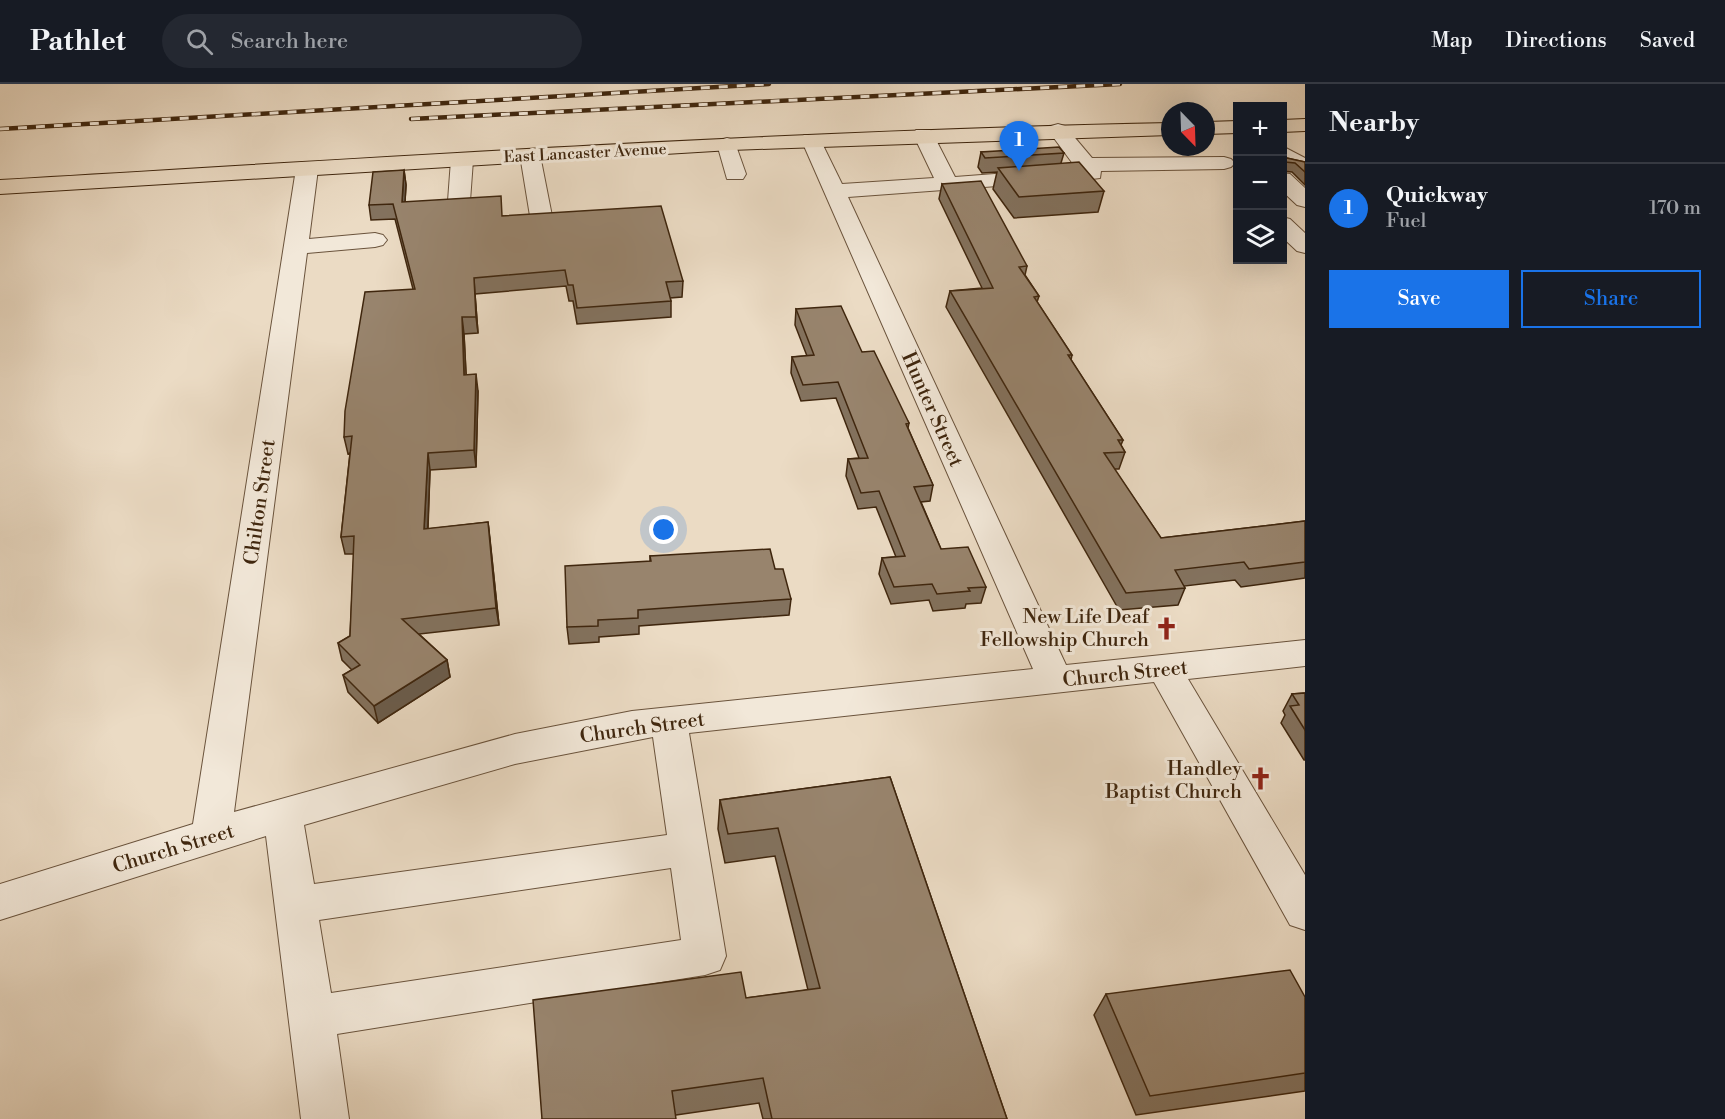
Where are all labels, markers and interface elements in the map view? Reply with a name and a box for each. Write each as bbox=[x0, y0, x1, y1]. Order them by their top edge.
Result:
search box bbox=[162, 14, 582, 68]
text: Pathlet bbox=[30, 24, 126, 59]
icon: search bbox=[183, 25, 216, 58]
text: Search here bbox=[231, 28, 348, 55]
text: Map bbox=[1431, 28, 1473, 54]
text: Directions bbox=[1506, 28, 1607, 54]
text: Saved bbox=[1640, 28, 1695, 54]
north arrow bbox=[1161, 102, 1215, 156]
map controls bbox=[1233, 102, 1287, 264]
button: + bbox=[1233, 102, 1287, 156]
text: Nearby bbox=[1329, 107, 1419, 139]
pin: 1 bbox=[1000, 122, 1038, 171]
street label: East Lancaster Avenue bbox=[503, 139, 667, 167]
button: − bbox=[1233, 156, 1287, 210]
text: Quickway bbox=[1386, 182, 1488, 209]
text: 1 bbox=[1344, 196, 1353, 221]
text: 170 m bbox=[1649, 196, 1701, 221]
text: Fuel bbox=[1386, 209, 1426, 234]
button: layers bbox=[1233, 210, 1287, 264]
button: Save bbox=[1329, 270, 1509, 328]
button: Share bbox=[1521, 270, 1701, 328]
street label: Hunter Street bbox=[895, 348, 968, 471]
street label: Chilton Street bbox=[239, 438, 282, 567]
your location bbox=[649, 515, 678, 544]
place label: New Life Deaf Fellowship Church bbox=[980, 605, 1150, 653]
church icon: New Life Deaf Fellowship Church bbox=[1154, 615, 1180, 641]
street label: Church Street bbox=[1061, 655, 1189, 693]
street label: Church Street bbox=[578, 707, 706, 750]
place label: Handley Baptist Church bbox=[1104, 757, 1242, 805]
church icon: Handley Baptist Church bbox=[1247, 766, 1273, 792]
street label: Church Street bbox=[110, 819, 237, 880]

